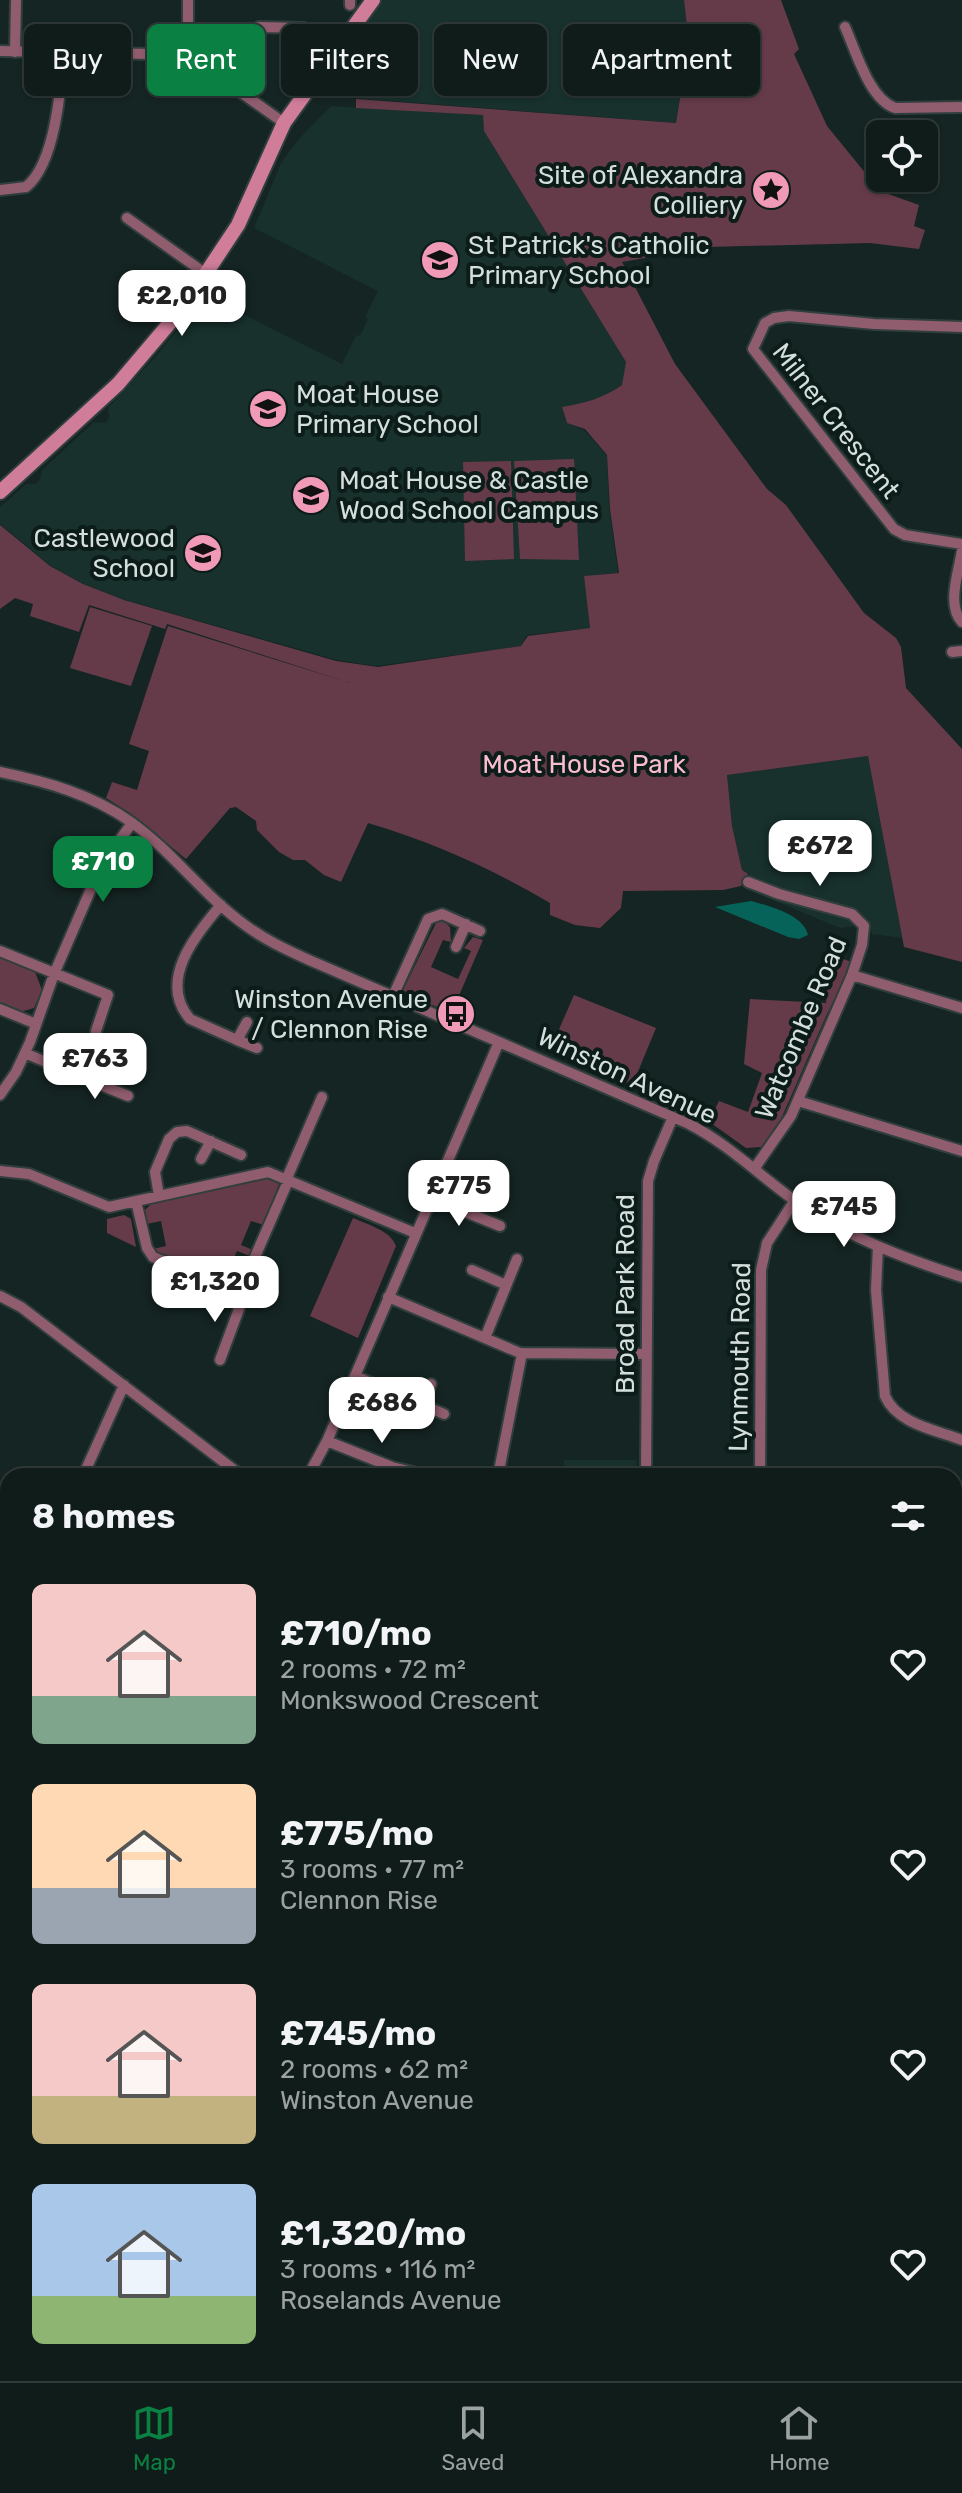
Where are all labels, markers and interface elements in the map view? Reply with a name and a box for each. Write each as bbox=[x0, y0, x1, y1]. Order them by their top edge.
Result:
chip: Buy bbox=[24, 24, 131, 96]
chip: Rent bbox=[147, 24, 265, 96]
chip: Filters bbox=[281, 24, 418, 96]
chip: New bbox=[434, 24, 547, 96]
chip: Apartment bbox=[563, 24, 760, 96]
map controls bbox=[866, 120, 938, 192]
button: locate bbox=[866, 120, 938, 192]
place label: Site of Alexandra Colliery bbox=[538, 160, 743, 221]
place icon: Site of Alexandra Colliery bbox=[750, 169, 792, 211]
place label: St Patrick's Catholic Primary School bbox=[468, 230, 710, 291]
school or university icon: St Patrick's Catholic Primary School bbox=[419, 239, 461, 281]
pin: £2,010 bbox=[117, 270, 247, 338]
text: £2,010 bbox=[137, 280, 227, 311]
street label: Milner Crescent bbox=[766, 337, 906, 505]
place label: Moat House Primary School bbox=[296, 379, 479, 440]
school or university icon: Moat House Primary School bbox=[247, 388, 289, 430]
place label: Moat House & Castle Wood School Campus bbox=[339, 465, 599, 526]
school or university icon: Moat House & Castle Wood School Campus bbox=[290, 474, 332, 516]
place label: Castlewood School bbox=[34, 523, 175, 584]
school or university icon: Castlewood School bbox=[182, 532, 224, 574]
park label: Moat House Park bbox=[482, 749, 686, 780]
pin: £672 bbox=[773, 820, 867, 888]
text: £672 bbox=[787, 830, 853, 861]
pin: £710 bbox=[56, 836, 150, 904]
text: £710 bbox=[71, 846, 135, 877]
street label: Watcombe Road bbox=[749, 932, 853, 1124]
place label: Winston Avenue / Clennon Rise bbox=[234, 984, 428, 1045]
bus stop icon: Winston Avenue / Clennon Rise bbox=[435, 993, 477, 1035]
street label: Winston Avenue bbox=[533, 1021, 721, 1131]
pin: £763 bbox=[48, 1033, 142, 1101]
text: £763 bbox=[61, 1043, 129, 1074]
pin: £775 bbox=[412, 1160, 506, 1228]
text: £775 bbox=[426, 1170, 492, 1201]
pin: £745 bbox=[797, 1181, 891, 1249]
text: £745 bbox=[810, 1191, 878, 1222]
street label: Broad Park Road bbox=[610, 1194, 641, 1394]
pin: £1,320 bbox=[150, 1256, 280, 1324]
street label: Lynmouth Road bbox=[723, 1262, 757, 1452]
text: £1,320 bbox=[170, 1266, 260, 1297]
pin: £686 bbox=[335, 1377, 429, 1445]
text: £686 bbox=[347, 1387, 417, 1418]
icon: filters bbox=[886, 1494, 930, 1538]
text: 8 homes bbox=[32, 1496, 175, 1537]
text: £710/mo bbox=[280, 1613, 432, 1654]
icon: home bbox=[96, 1616, 192, 1712]
icon: heart bbox=[886, 1642, 930, 1686]
text: 2 rooms · 72 m² bbox=[280, 1654, 466, 1685]
text: Monkswood Crescent bbox=[280, 1685, 539, 1716]
text: £775/mo bbox=[280, 1813, 434, 1854]
icon: home bbox=[96, 1816, 192, 1912]
icon: heart bbox=[886, 1842, 930, 1886]
text: 3 rooms · 77 m² bbox=[280, 1854, 464, 1885]
text: Clennon Rise bbox=[280, 1885, 438, 1916]
text: £745/mo bbox=[280, 2013, 436, 2054]
icon: home bbox=[96, 2016, 192, 2112]
icon: heart bbox=[886, 2042, 930, 2086]
text: 2 rooms · 62 m² bbox=[280, 2054, 468, 2085]
text: Winston Avenue bbox=[280, 2085, 474, 2116]
text: £1,320/mo bbox=[280, 2213, 466, 2254]
icon: home bbox=[96, 2216, 192, 2312]
icon: heart bbox=[886, 2242, 930, 2286]
text: 3 rooms · 116 m² bbox=[280, 2254, 475, 2285]
text: Roselands Avenue bbox=[280, 2285, 502, 2316]
tab: Map bbox=[132, 2401, 176, 2476]
tab: Saved bbox=[441, 2401, 504, 2476]
tab: Home bbox=[769, 2401, 829, 2476]

